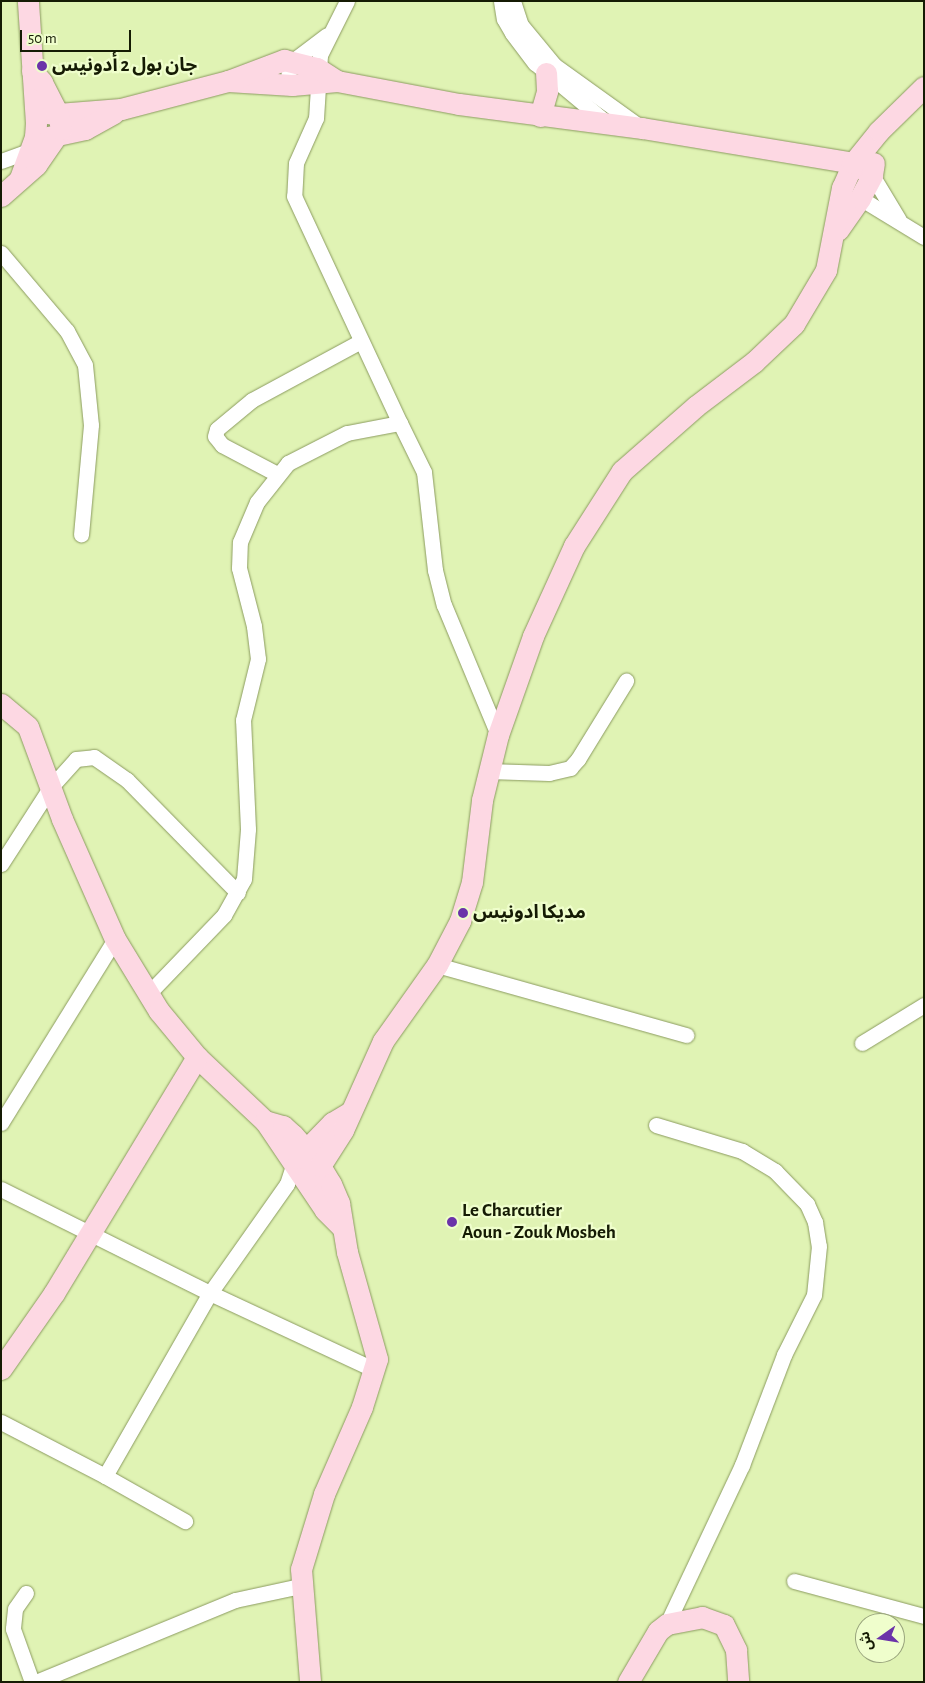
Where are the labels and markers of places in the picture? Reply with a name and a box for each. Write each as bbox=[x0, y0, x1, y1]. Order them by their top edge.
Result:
place label: جان بول 2 أدونيس bbox=[52, 55, 197, 77]
marker: جان بول 2 أدونيس bbox=[36, 60, 48, 72]
place label: مديكا ادونيس bbox=[473, 902, 586, 924]
marker: مديكا ادونيس bbox=[457, 907, 469, 919]
place label: Le Charcutier Aoun - Zouk Mosbeh bbox=[462, 1200, 616, 1244]
marker: Le Charcutier Aoun - Zouk Mosbeh bbox=[446, 1216, 458, 1228]

